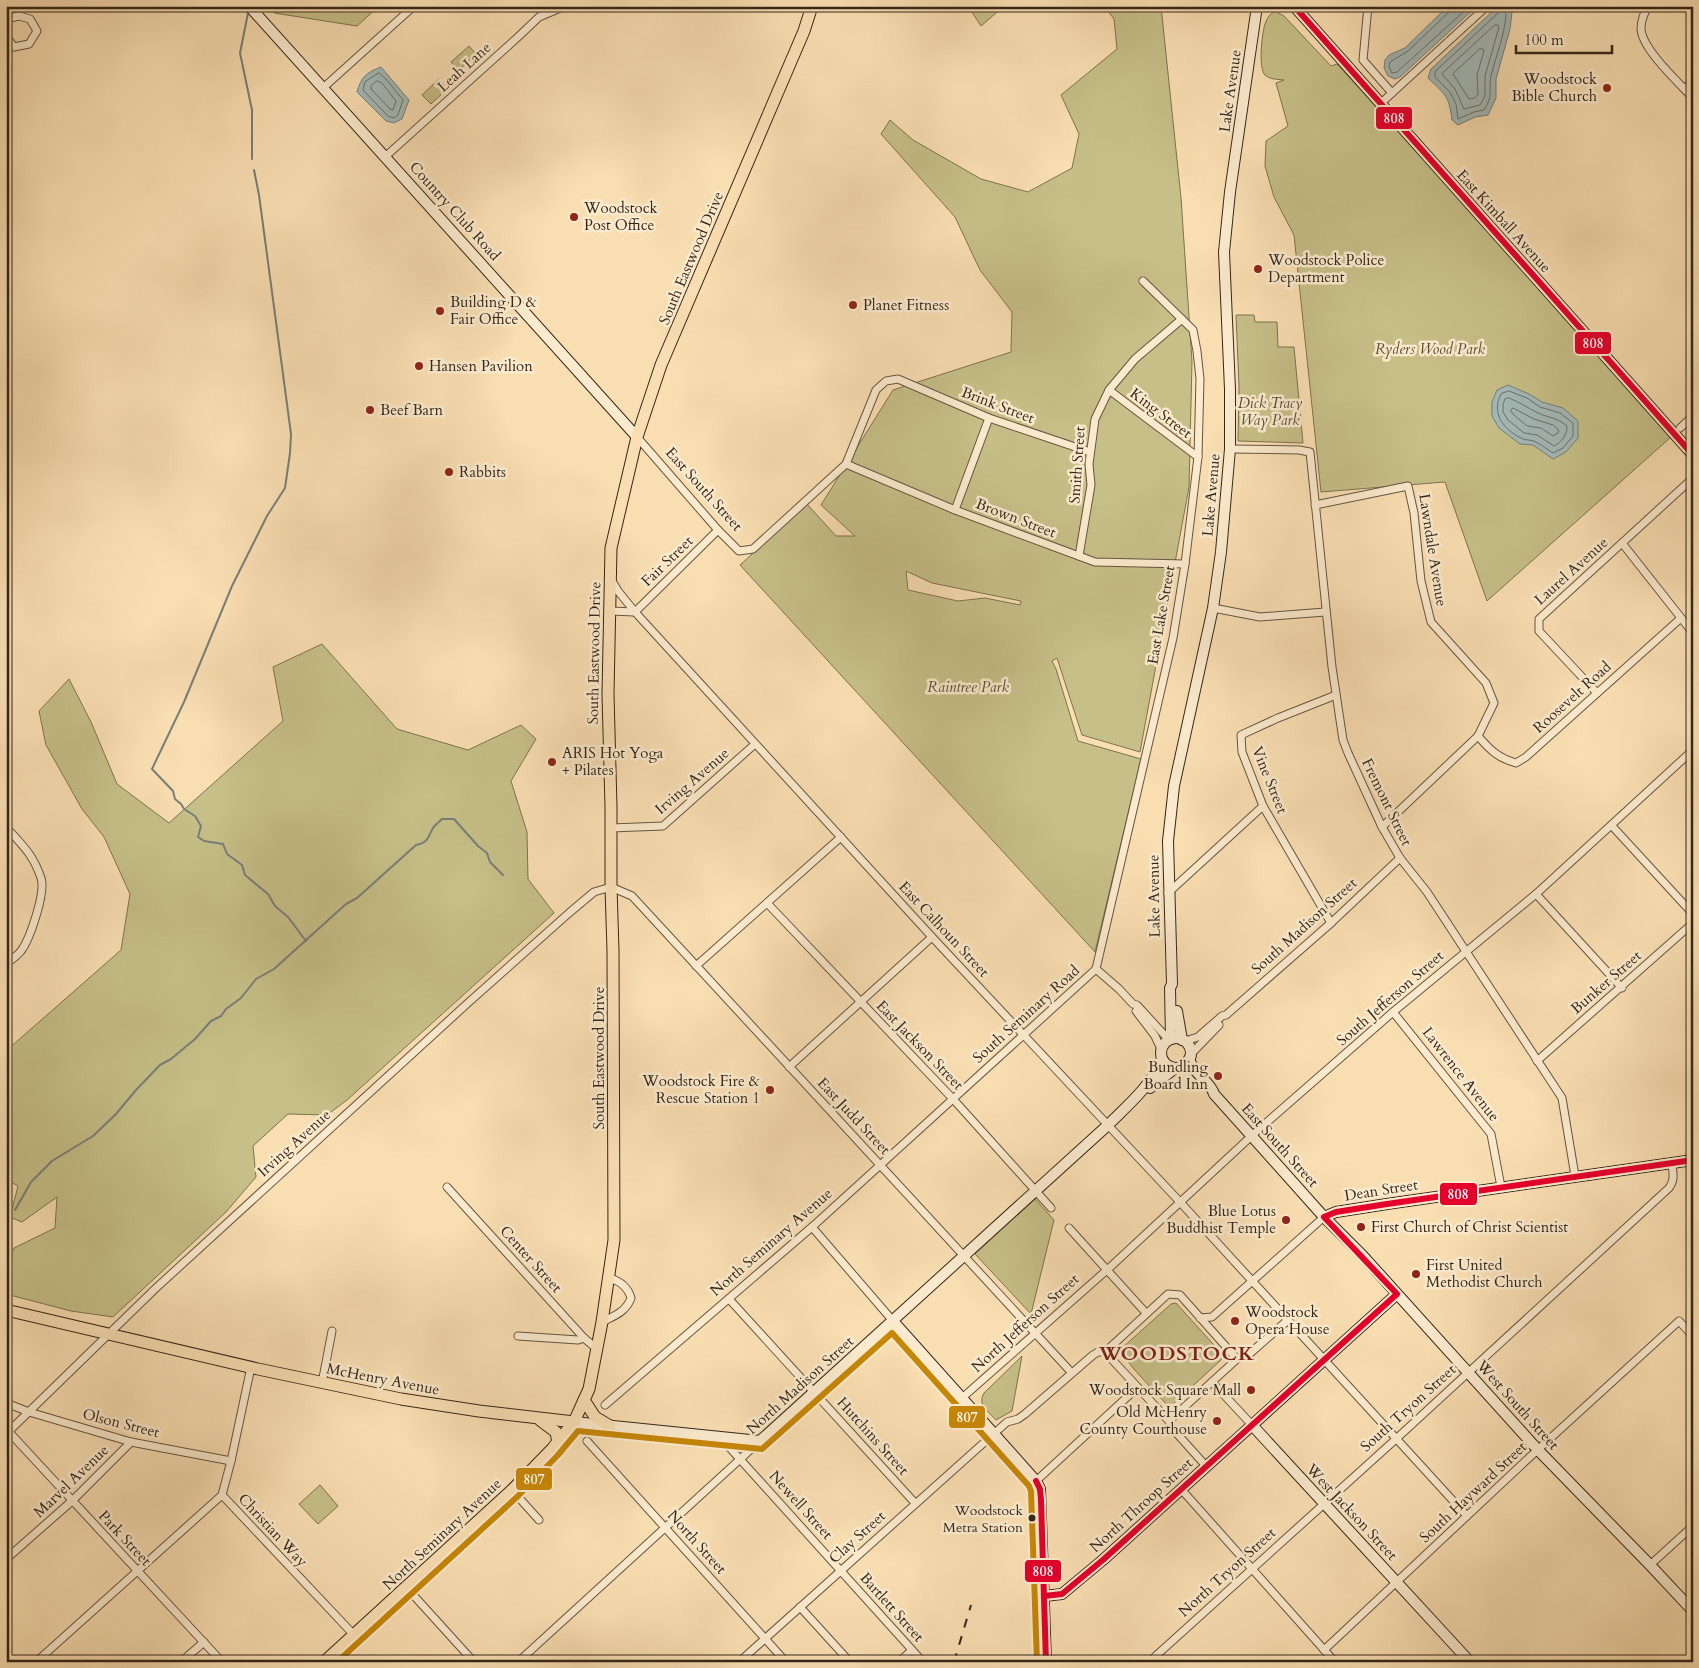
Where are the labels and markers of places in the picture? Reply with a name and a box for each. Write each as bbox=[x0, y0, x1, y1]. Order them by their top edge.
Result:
place label: Woodstock Bible Church bbox=[1511, 69, 1598, 106]
marker: Woodstock Bible Church bbox=[1601, 82, 1613, 94]
place label: Woodstock Post Office bbox=[583, 198, 658, 235]
marker: Woodstock Post Office bbox=[568, 211, 580, 223]
place label: Woodstock Police Department bbox=[1267, 250, 1384, 287]
marker: Woodstock Police Department bbox=[1252, 263, 1264, 275]
place label: Building D & Fair Office bbox=[450, 292, 537, 329]
place label: Planet Fitness bbox=[863, 295, 949, 315]
marker: Planet Fitness bbox=[847, 299, 859, 311]
marker: Building D & Fair Office bbox=[434, 305, 446, 317]
place label: Hansen Pavilion bbox=[429, 356, 533, 376]
marker: Hansen Pavilion bbox=[413, 360, 425, 372]
place label: Beef Barn bbox=[380, 400, 444, 420]
marker: Beef Barn bbox=[364, 404, 376, 416]
place label: Rabbits bbox=[459, 462, 506, 482]
marker: Rabbits bbox=[443, 466, 455, 478]
place label: ARIS Hot Yoga + Pilates bbox=[562, 743, 664, 780]
marker: ARIS Hot Yoga + Pilates bbox=[546, 756, 558, 768]
place label: Bundling Board Inn bbox=[1144, 1057, 1209, 1094]
marker: Bundling Board Inn bbox=[1212, 1070, 1224, 1082]
place label: Woodstock Fire & Rescue Station 1 bbox=[641, 1071, 760, 1108]
marker: Woodstock Fire & Rescue Station 1 bbox=[764, 1084, 776, 1096]
place label: Blue Lotus Buddhist Temple bbox=[1166, 1201, 1276, 1238]
marker: Blue Lotus Buddhist Temple bbox=[1280, 1214, 1292, 1226]
place label: First Church of Christ Scientist bbox=[1371, 1217, 1568, 1237]
marker: First Church of Christ Scientist bbox=[1355, 1221, 1367, 1233]
place label: First United Methodist Church bbox=[1426, 1255, 1543, 1292]
marker: First United Methodist Church bbox=[1410, 1268, 1422, 1280]
place label: Woodstock Opera House bbox=[1244, 1302, 1330, 1339]
marker: Woodstock Opera House bbox=[1229, 1315, 1241, 1327]
place label: Woodstock Square Mall bbox=[1088, 1380, 1241, 1400]
marker: Woodstock Square Mall bbox=[1245, 1384, 1257, 1396]
place label: Old McHenry County Courthouse bbox=[1080, 1402, 1207, 1439]
marker: Old McHenry County Courthouse bbox=[1211, 1415, 1223, 1427]
place label: Woodstock Metra Station bbox=[943, 1501, 1023, 1537]
marker: Woodstock Metra Station bbox=[1027, 1513, 1037, 1523]

